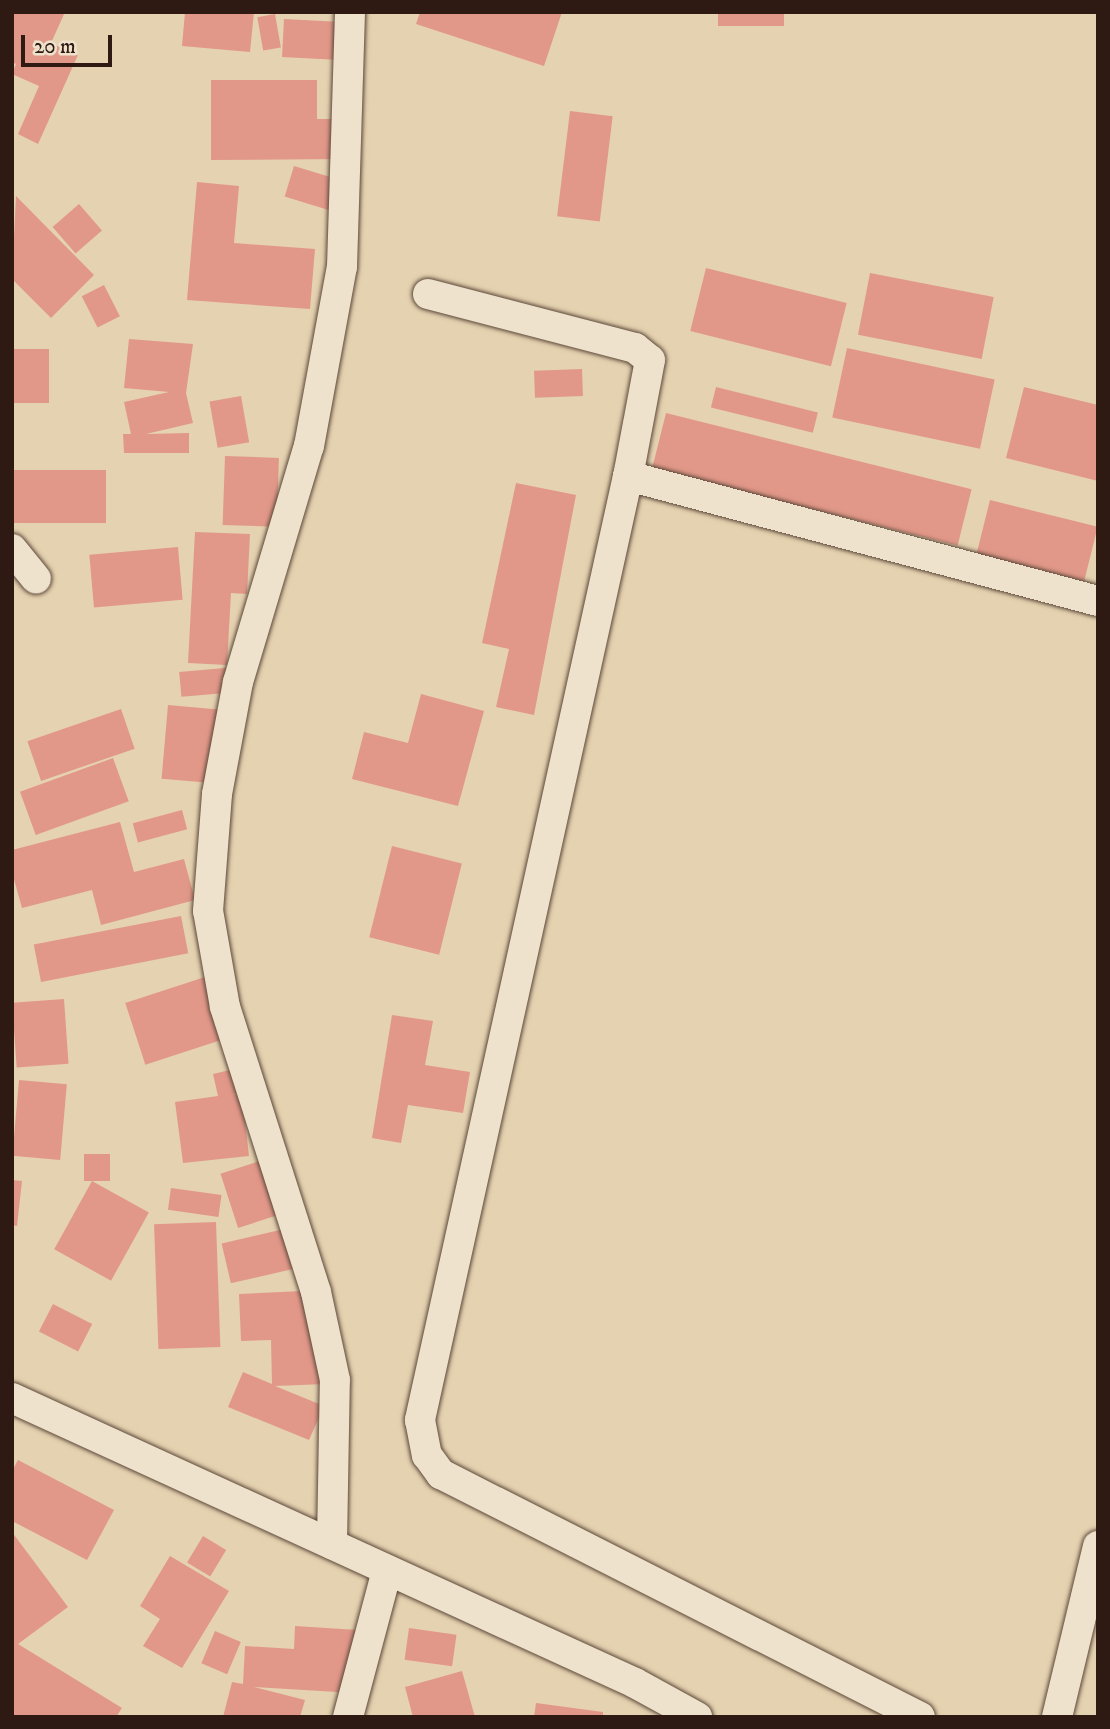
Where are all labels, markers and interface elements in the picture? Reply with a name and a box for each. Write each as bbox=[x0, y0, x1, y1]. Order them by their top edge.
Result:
scale bar bbox=[24, 21, 116, 65]
text: 20 m bbox=[34, 34, 76, 60]

